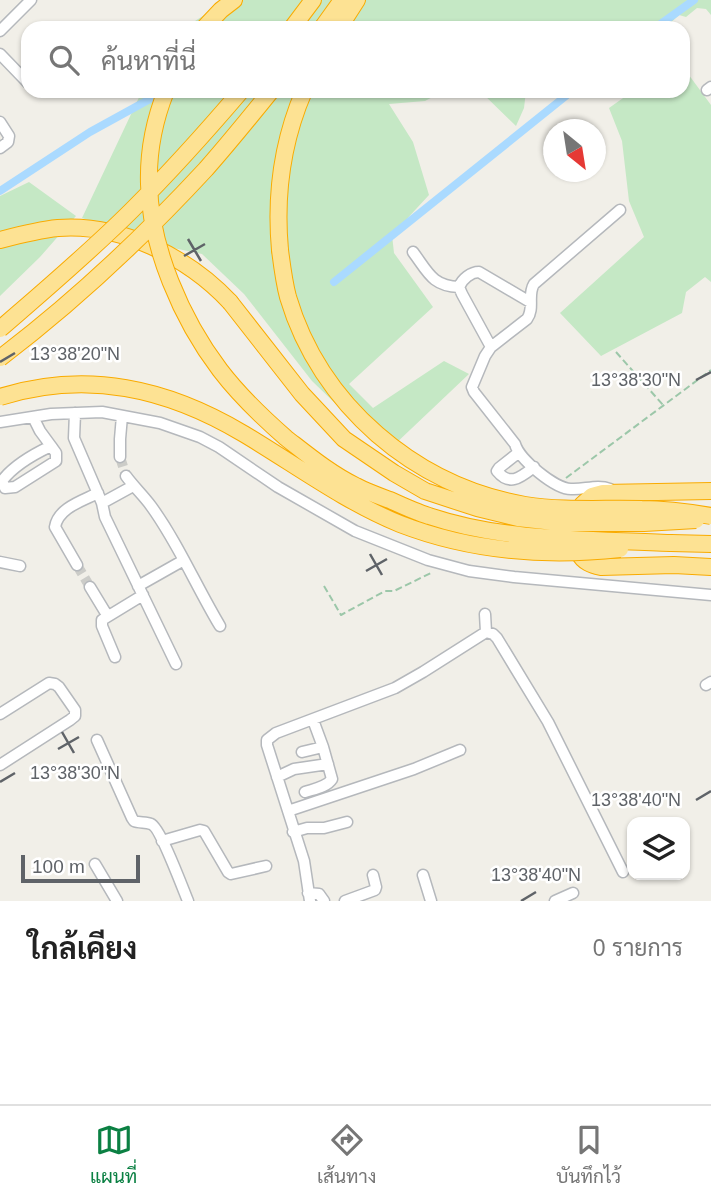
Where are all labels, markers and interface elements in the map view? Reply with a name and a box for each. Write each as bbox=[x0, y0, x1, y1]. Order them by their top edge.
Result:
search box bbox=[21, 21, 690, 98]
icon: search bbox=[45, 41, 83, 79]
text: ค้นหาที่นี่ bbox=[101, 46, 196, 76]
north arrow bbox=[543, 119, 606, 182]
text: 13°38'20"N bbox=[30, 344, 120, 364]
text: 13°38'30"N bbox=[591, 370, 681, 390]
text: 13°38'30"N bbox=[30, 763, 120, 783]
text: 13°38'40"N bbox=[591, 790, 681, 810]
map controls bbox=[627, 817, 690, 880]
button: layers bbox=[627, 817, 690, 880]
scale bar bbox=[21, 852, 140, 884]
text: 100 m bbox=[32, 856, 85, 877]
text: 13°38'40"N bbox=[491, 865, 581, 885]
text: ใกล้เคียง bbox=[28, 932, 137, 965]
text: 0 รายการ bbox=[593, 935, 683, 961]
tab: แผนที่ bbox=[90, 1121, 137, 1188]
tab: เส้นทาง bbox=[317, 1121, 376, 1188]
tab: บันทึกไว้ bbox=[556, 1121, 621, 1188]

